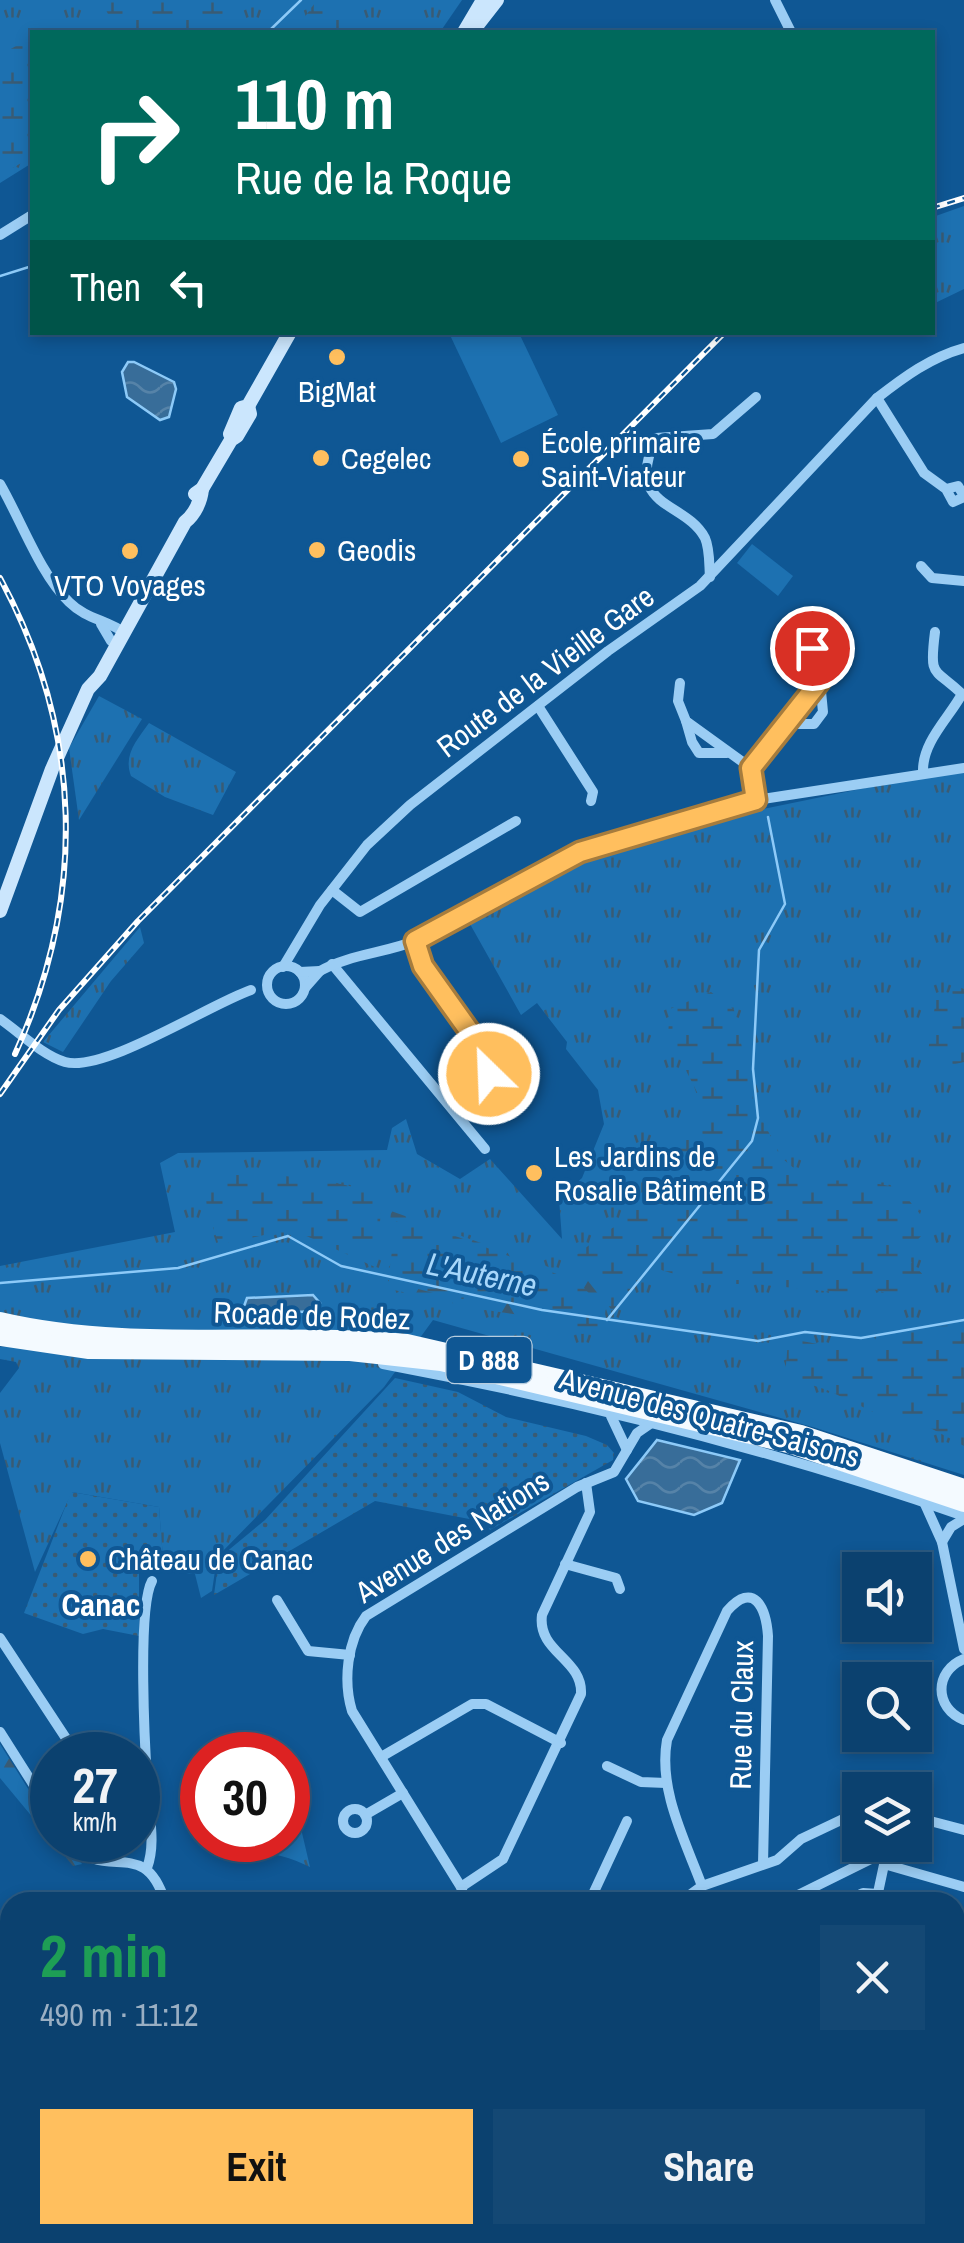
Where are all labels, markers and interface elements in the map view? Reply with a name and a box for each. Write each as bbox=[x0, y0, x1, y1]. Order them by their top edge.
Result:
text: 110 m bbox=[235, 57, 395, 151]
icon: right bbox=[70, 70, 200, 200]
text: Rue de la Roque bbox=[235, 147, 512, 208]
icon: left bbox=[161, 260, 216, 315]
text: Then bbox=[70, 262, 141, 313]
marker: BigMat bbox=[326, 346, 348, 368]
place label: BigMat bbox=[298, 371, 376, 411]
place label: École primaire Saint-Viateur bbox=[541, 422, 701, 496]
place label: Cegelec bbox=[341, 438, 431, 478]
marker: Cegelec bbox=[310, 447, 332, 469]
marker: École primaire Saint-Viateur bbox=[510, 448, 532, 470]
place label: Geodis bbox=[337, 530, 416, 570]
marker: Geodis bbox=[306, 539, 328, 561]
marker: VTO Voyages bbox=[119, 540, 141, 562]
place label: VTO Voyages bbox=[54, 565, 206, 605]
street label: Route de la Vieille Gare bbox=[428, 576, 662, 766]
pin bbox=[770, 606, 855, 691]
icon: arrive bbox=[785, 621, 840, 676]
position arrow bbox=[437, 1022, 541, 1126]
place label: Les Jardins de Rosalie Bâtiment B bbox=[554, 1136, 766, 1210]
marker: Les Jardins de Rosalie Bâtiment B bbox=[523, 1162, 545, 1184]
water label: L'Auterne bbox=[423, 1241, 541, 1307]
street label: Rocade de Rodez bbox=[213, 1292, 411, 1338]
road number: D 888 bbox=[446, 1337, 532, 1383]
street label: Avenue des Quatre-Saisons bbox=[555, 1357, 864, 1476]
street label: Avenue des Nations bbox=[347, 1460, 556, 1612]
place label: Château de Canac bbox=[108, 1539, 313, 1579]
marker: Château de Canac bbox=[77, 1548, 99, 1570]
map controls bbox=[842, 1552, 932, 1862]
button: sound bbox=[842, 1552, 932, 1642]
district label: Canac bbox=[62, 1583, 140, 1626]
street label: Rue du Claux bbox=[720, 1639, 762, 1790]
button: search bbox=[842, 1662, 932, 1752]
speed limit sign: 30 bbox=[180, 1732, 310, 1862]
text: 27 bbox=[72, 1751, 118, 1819]
button: layers bbox=[842, 1772, 932, 1862]
text: km/h bbox=[73, 1805, 117, 1839]
text: 2 min bbox=[40, 1915, 169, 1996]
button: close bbox=[820, 1925, 925, 2030]
text: 490 m · 11:12 bbox=[40, 1993, 199, 2036]
button: Exit bbox=[40, 2109, 473, 2224]
button: Share bbox=[493, 2109, 925, 2224]

